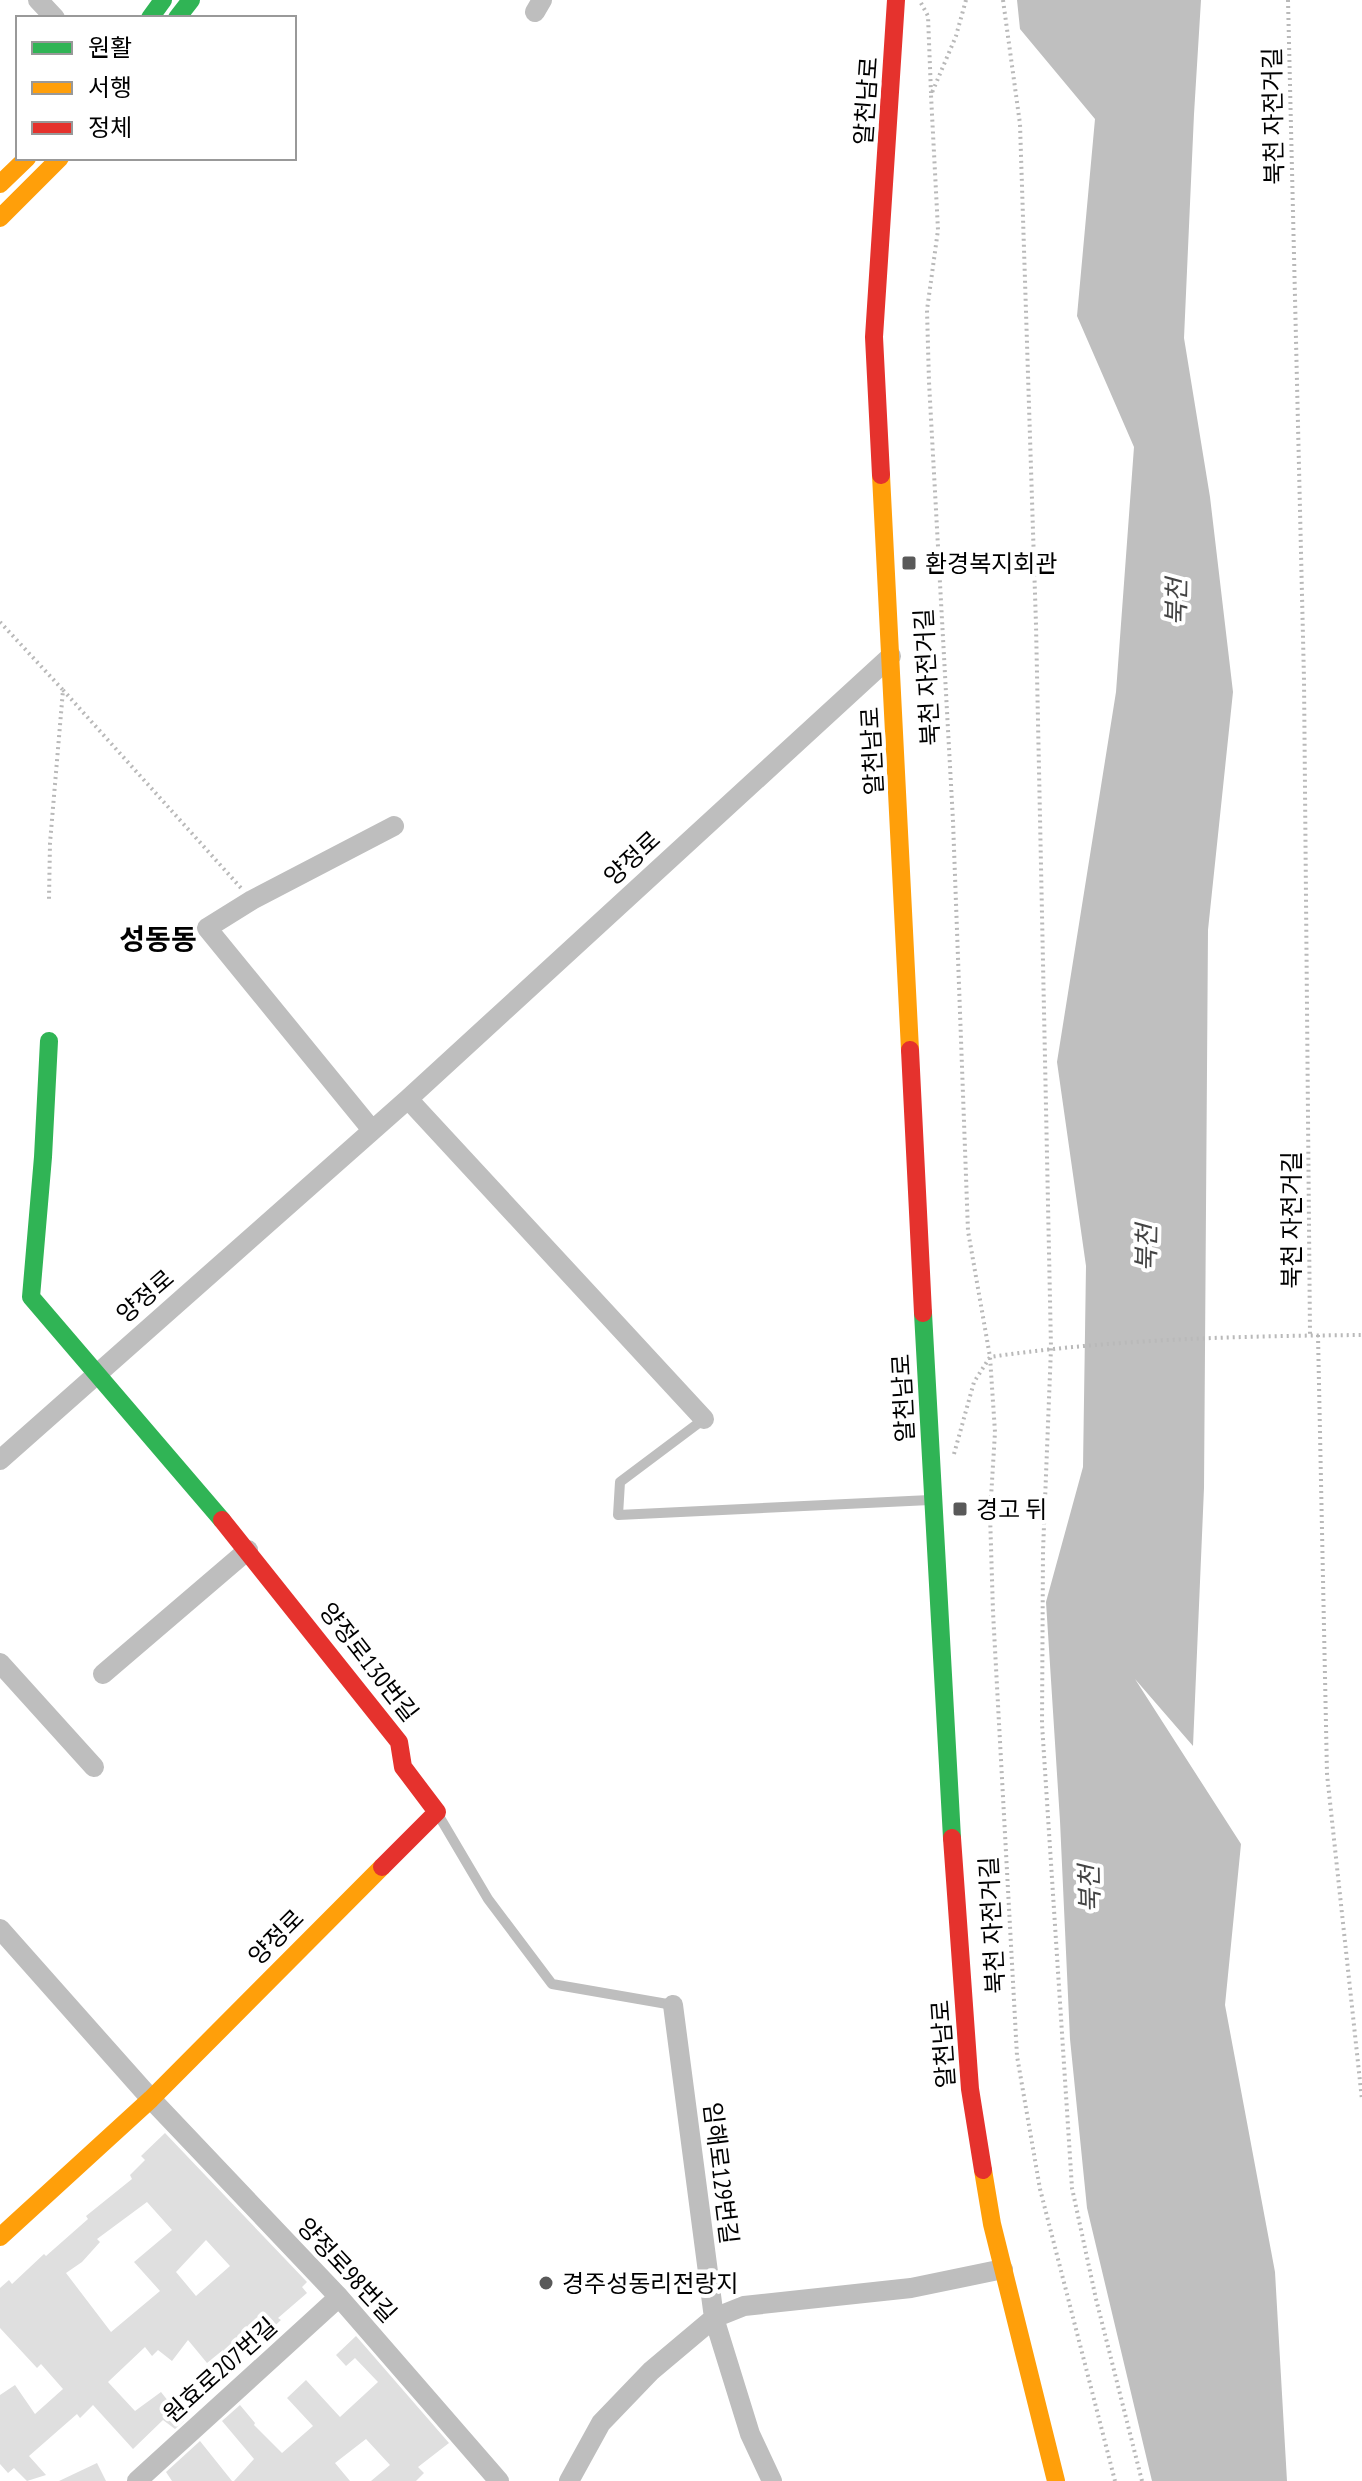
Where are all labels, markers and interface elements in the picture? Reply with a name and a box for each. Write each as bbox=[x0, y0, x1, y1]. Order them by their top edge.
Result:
legend bbox=[16, 16, 296, 160]
text: 원활 bbox=[88, 32, 132, 63]
street label: 북천 자전거길 bbox=[1256, 47, 1290, 185]
street label: 알천남로 bbox=[847, 56, 885, 146]
text: 서행 bbox=[88, 72, 132, 103]
text: 정체 bbox=[88, 112, 132, 143]
place label: 환경복지회관 bbox=[925, 548, 1057, 579]
marker: 환경복지회관 bbox=[900, 554, 918, 572]
water label: 북천 bbox=[1159, 575, 1193, 626]
street label: 북천 자전거길 bbox=[908, 607, 946, 747]
street label: 알천남로 bbox=[854, 706, 890, 796]
street label: 양정로 bbox=[597, 824, 667, 892]
district label: 성동동 bbox=[119, 920, 197, 957]
street label: 북천 자전거길 bbox=[1276, 1151, 1307, 1289]
water label: 북천 bbox=[1129, 1221, 1163, 1272]
street label: 양정로 bbox=[110, 1263, 180, 1329]
street label: 알천남로 bbox=[885, 1353, 921, 1443]
place label: 경고 뒤 bbox=[976, 1494, 1047, 1525]
marker: 경고 뒤 bbox=[951, 1500, 969, 1518]
street label: 양정로130번길 bbox=[313, 1596, 425, 1728]
street label: 북천 자전거길 bbox=[973, 1855, 1011, 1995]
water label: 북천 bbox=[1072, 1862, 1106, 1913]
street label: 양정로 bbox=[242, 1903, 310, 1971]
street label: 알천남로 bbox=[924, 1999, 962, 2089]
street label: 임해로129번길 bbox=[697, 2100, 745, 2246]
street label: 양정로98번길 bbox=[291, 2211, 403, 2329]
place label: 경주성동리전랑지 bbox=[562, 2268, 739, 2299]
marker: 경주성동리전랑지 bbox=[537, 2274, 555, 2292]
street label: 원효로207번길 bbox=[157, 2311, 283, 2429]

